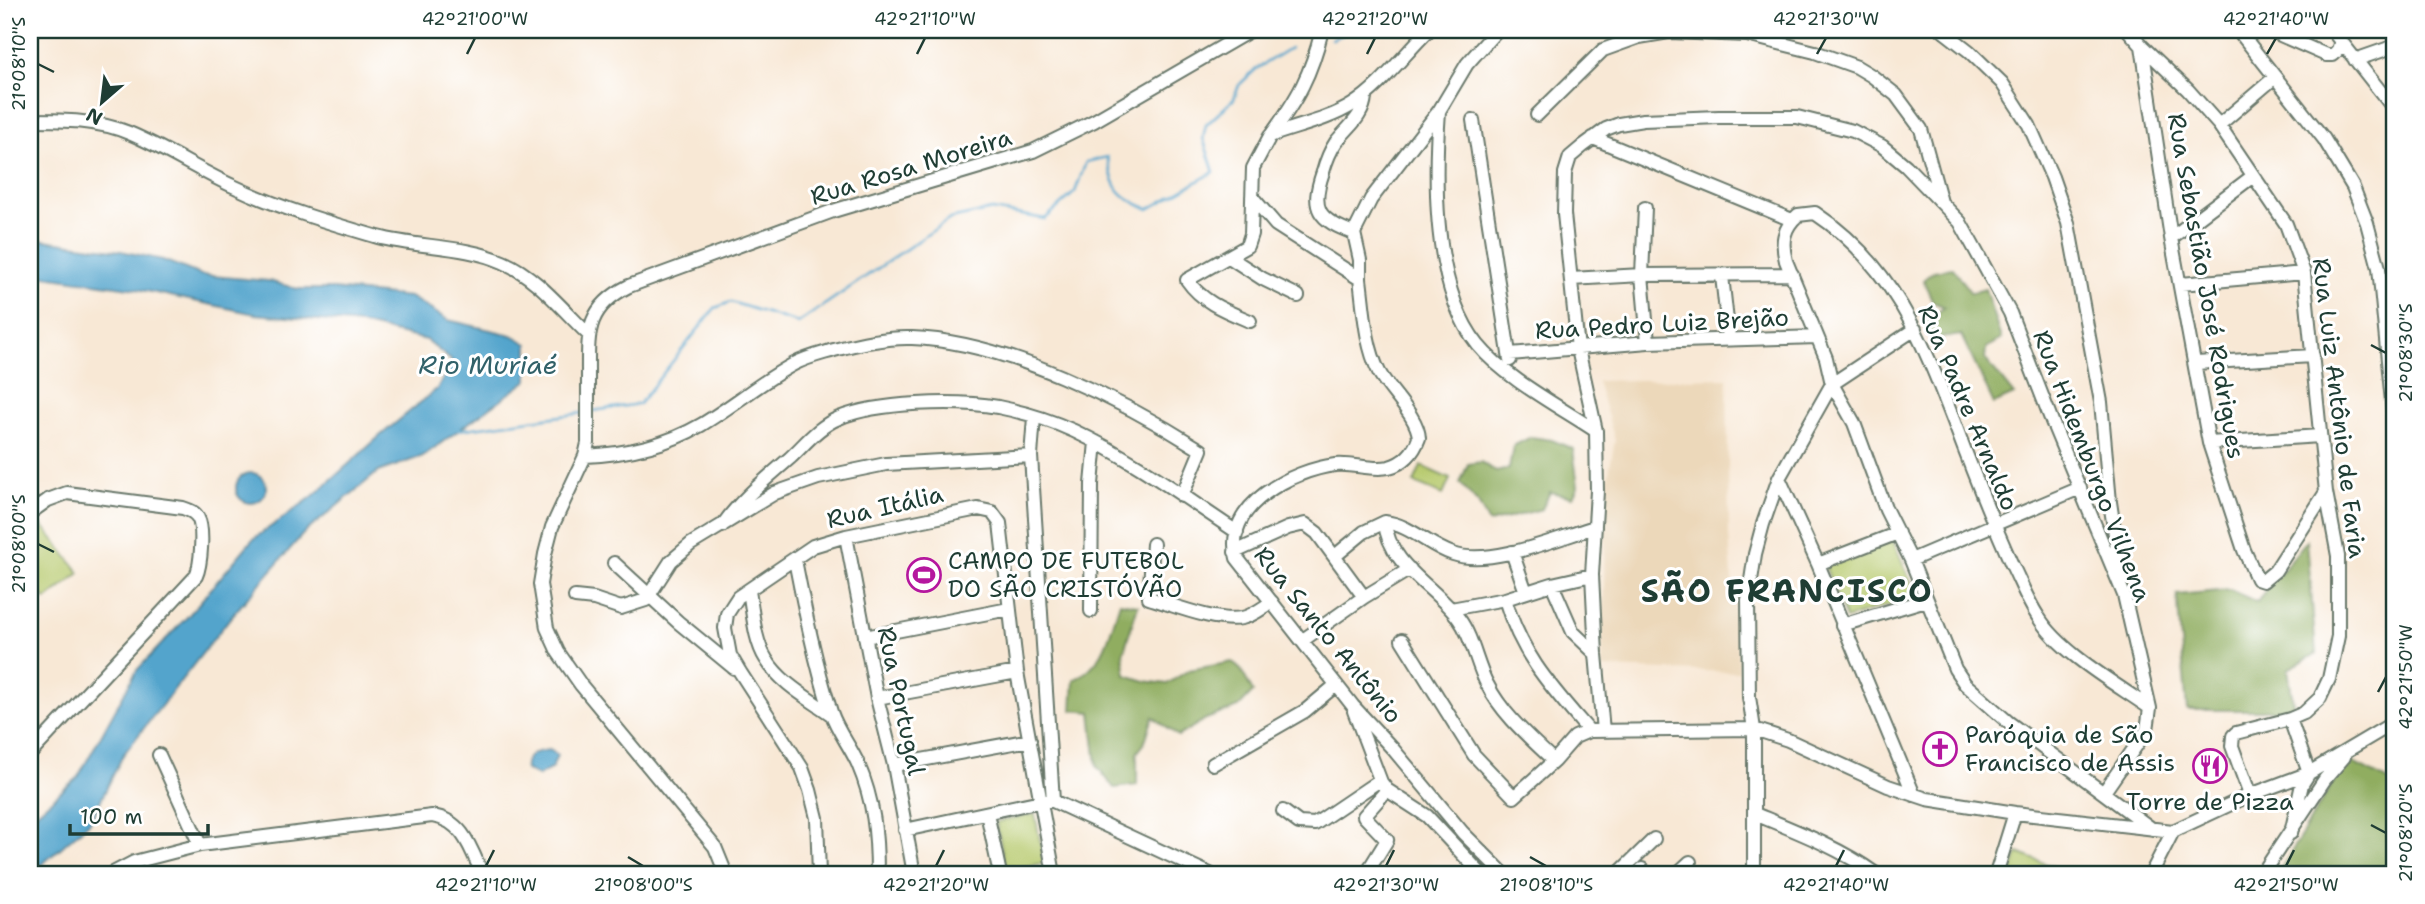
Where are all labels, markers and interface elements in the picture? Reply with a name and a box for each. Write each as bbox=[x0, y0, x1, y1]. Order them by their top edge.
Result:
text: 42°21'00"W bbox=[422, 7, 528, 31]
text: 42°21'10"W bbox=[874, 7, 976, 31]
text: 42°21'20"W bbox=[1322, 7, 1428, 31]
text: 42°21'30"W bbox=[1773, 7, 1879, 31]
text: 42°21'40"W bbox=[2223, 7, 2329, 31]
text: 21°08'10"S bbox=[7, 17, 31, 111]
north arrow bbox=[66, 66, 136, 136]
text: N bbox=[82, 102, 107, 131]
street label: Rua Sebastião José Rodrigues bbox=[2160, 111, 2252, 461]
street label: Rua Rosa Moreira bbox=[806, 121, 1016, 213]
street label: Rua Luiz Antônio de Faria bbox=[2305, 256, 2373, 560]
street label: Rua Padre Arnaldo bbox=[1910, 300, 2026, 516]
street label: Rua Pedro Luiz Brejão bbox=[1534, 301, 1790, 347]
text: 21°08'30"S bbox=[2394, 303, 2418, 403]
street label: Rua Hidemburgo Vilhena bbox=[2025, 326, 2159, 607]
water label: Rio Muriaé bbox=[418, 347, 558, 382]
street label: Rua Itália bbox=[824, 478, 946, 536]
text: 21°08'00"S bbox=[7, 494, 31, 594]
street label: Rua Santo Antônio bbox=[1247, 540, 1409, 730]
place label: CAMPO DE FUTEBOL DO SÃO CRISTÓVÃO bbox=[948, 545, 1184, 605]
sports icon: CAMPO DE FUTEBOL DO SÃO CRISTÓVÃO bbox=[905, 556, 943, 594]
district label: SÃO FRANCISCO bbox=[1640, 569, 1934, 612]
street label: Rua Portugal bbox=[870, 624, 933, 779]
text: 42°21'50"W bbox=[2394, 624, 2418, 730]
place label: Paróquia de São Francisco de Assis bbox=[1965, 719, 2175, 779]
church icon: Paróquia de São Francisco de Assis bbox=[1921, 730, 1959, 768]
restaurant icon: Torre de Pizza bbox=[2191, 747, 2229, 785]
text: 21°08'20"S bbox=[2394, 783, 2418, 883]
place label: Torre de Pizza bbox=[2126, 786, 2294, 818]
scale bar bbox=[70, 792, 208, 836]
text: 100 m bbox=[80, 803, 143, 831]
text: 42°21'10"W bbox=[435, 873, 537, 897]
text: 21°08'00"S bbox=[593, 873, 693, 897]
text: 42°21'20"W bbox=[883, 873, 989, 897]
text: 42°21'30"W bbox=[1333, 873, 1439, 897]
text: 21°08'10"S bbox=[1499, 873, 1593, 897]
text: 42°21'40"W bbox=[1783, 873, 1889, 897]
text: 42°21'50"W bbox=[2233, 873, 2339, 897]

